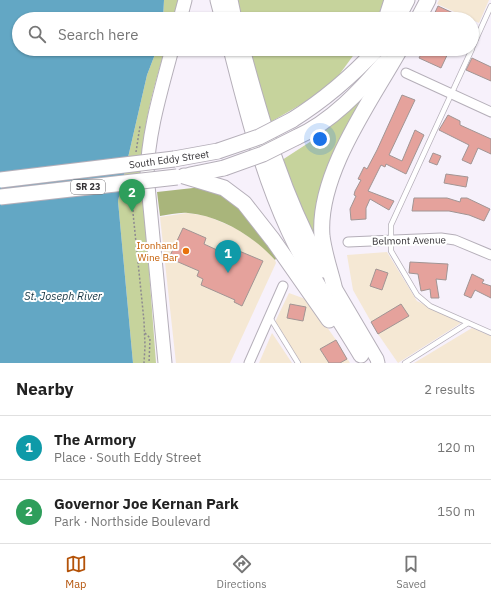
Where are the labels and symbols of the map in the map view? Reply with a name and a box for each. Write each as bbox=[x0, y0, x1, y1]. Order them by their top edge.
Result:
your location bbox=[310, 129, 330, 149]
street label: South Eddy Street bbox=[128, 147, 210, 172]
pin: 2 bbox=[119, 179, 145, 212]
road number: SR 23 bbox=[71, 180, 105, 194]
street label: Belmont Avenue bbox=[372, 233, 447, 248]
place label: Ironhand Wine Bar bbox=[137, 239, 178, 264]
pin: 1 bbox=[215, 240, 241, 273]
marker: Ironhand Wine Bar bbox=[181, 246, 191, 256]
water label: St. Joseph River bbox=[24, 289, 103, 303]

